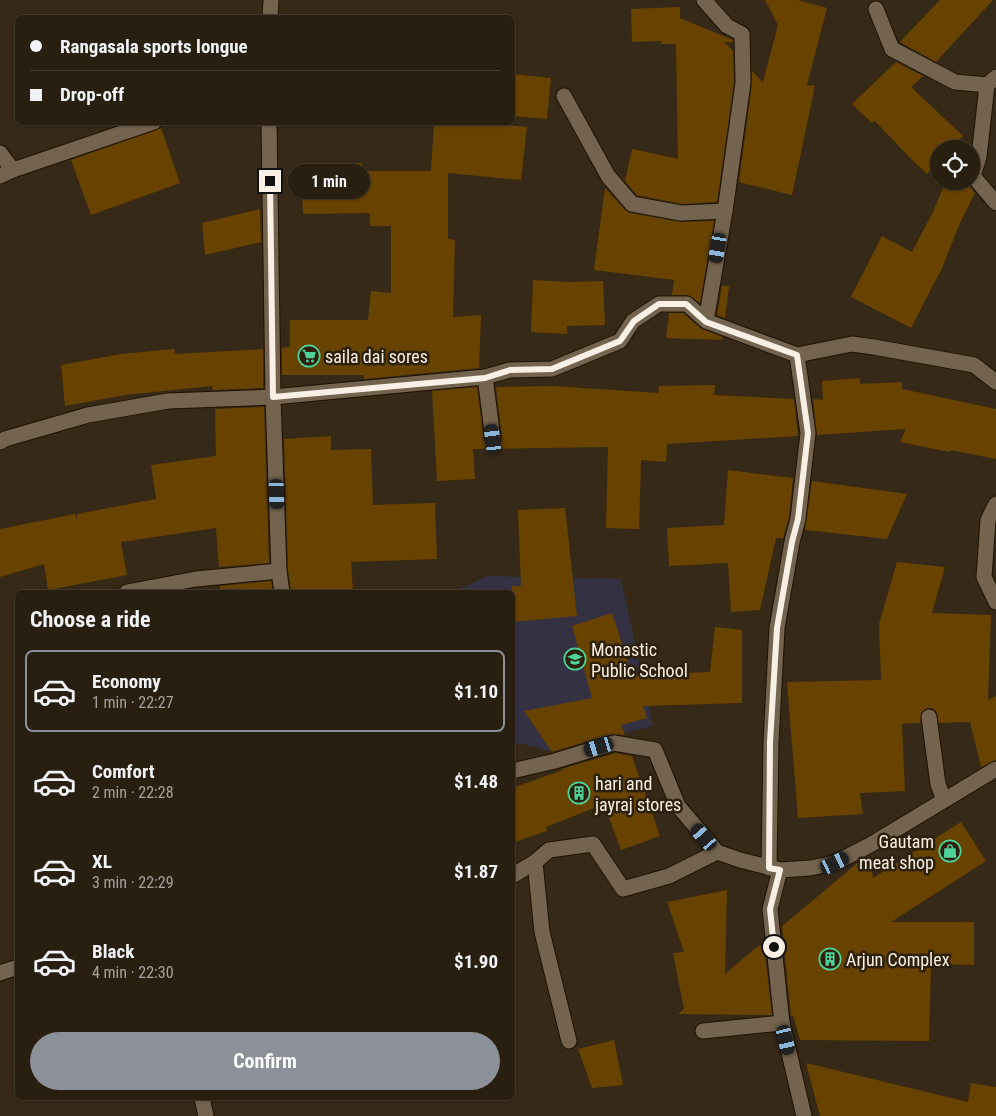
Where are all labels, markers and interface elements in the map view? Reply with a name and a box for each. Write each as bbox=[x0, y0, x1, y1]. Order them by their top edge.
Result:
text: Rangasala sports longue bbox=[60, 35, 248, 58]
text: Drop-off bbox=[60, 83, 124, 106]
map controls bbox=[930, 140, 980, 190]
button: locate bbox=[930, 140, 980, 190]
callout: 1 min bbox=[288, 164, 370, 198]
route end bbox=[259, 170, 281, 192]
text: 1 min bbox=[311, 172, 347, 191]
car bbox=[708, 232, 727, 264]
supermarket icon: saila dai sores bbox=[297, 344, 321, 368]
place label: saila dai sores bbox=[325, 346, 428, 367]
car bbox=[483, 423, 502, 455]
car bbox=[268, 479, 285, 509]
text: Choose a ride bbox=[30, 607, 151, 632]
place label: Monastic Public School bbox=[591, 639, 688, 681]
school or university icon: Monastic Public School bbox=[563, 647, 587, 671]
icon: car bbox=[32, 669, 77, 714]
text: Economy bbox=[92, 670, 161, 693]
text: $1.10 bbox=[454, 680, 498, 703]
text: 1 min · 22:27 bbox=[92, 693, 174, 712]
car bbox=[582, 735, 615, 759]
icon: car bbox=[32, 759, 77, 804]
text: Comfort bbox=[92, 760, 155, 783]
text: $1.48 bbox=[454, 770, 498, 793]
place label: hari and jayraj stores bbox=[594, 773, 681, 815]
building icon: hari and jayraj stores bbox=[567, 781, 591, 805]
text: 2 min · 22:28 bbox=[92, 783, 174, 802]
car bbox=[688, 821, 719, 853]
place label: Gautam meat shop bbox=[859, 831, 934, 873]
shop icon: Gautam meat shop bbox=[938, 839, 962, 863]
icon: car bbox=[32, 849, 77, 894]
text: XL bbox=[92, 850, 112, 873]
car bbox=[818, 850, 851, 876]
text: $1.87 bbox=[454, 860, 498, 883]
text: 3 min · 22:29 bbox=[92, 873, 174, 892]
route start bbox=[763, 936, 785, 958]
icon: car bbox=[32, 939, 77, 984]
text: Black bbox=[92, 940, 134, 963]
building icon: Arjun Complex bbox=[818, 947, 842, 971]
place label: Arjun Complex bbox=[846, 949, 950, 970]
text: $1.90 bbox=[454, 950, 498, 973]
text: 4 min · 22:30 bbox=[92, 963, 174, 982]
car bbox=[775, 1024, 796, 1056]
button: Confirm bbox=[30, 1032, 500, 1090]

